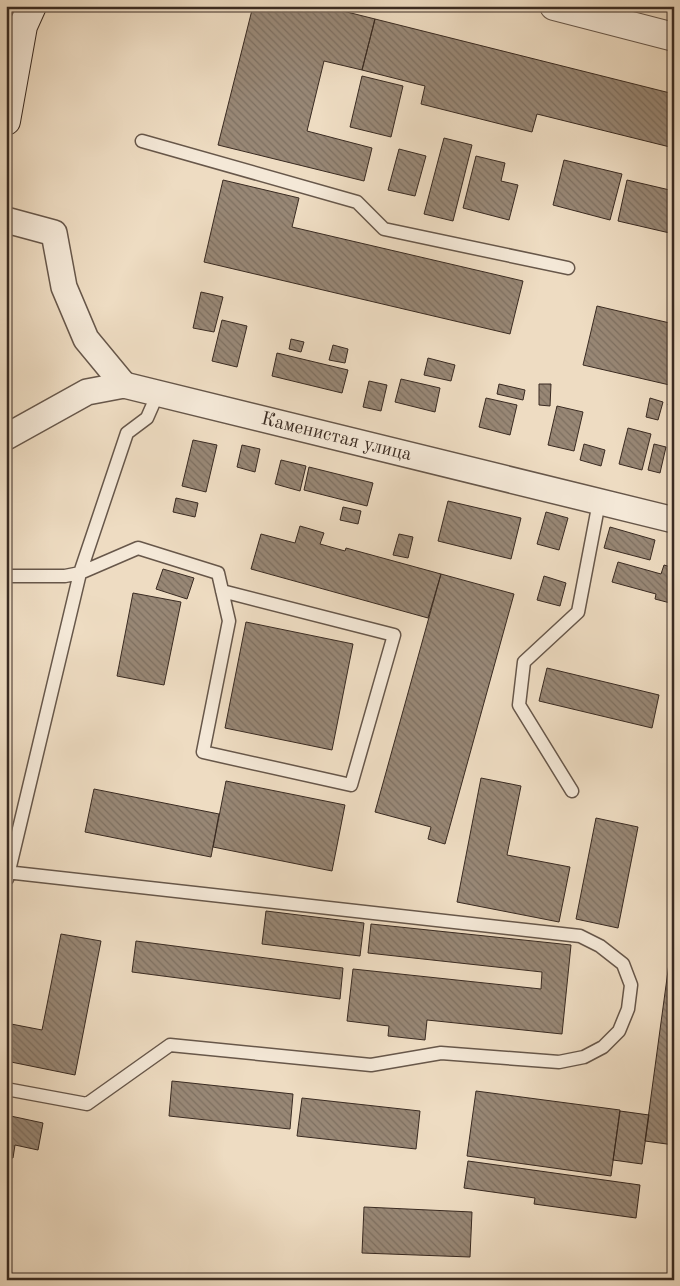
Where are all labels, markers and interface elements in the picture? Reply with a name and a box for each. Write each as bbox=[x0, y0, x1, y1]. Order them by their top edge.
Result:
street label: Каменистая улица bbox=[259, 410, 414, 465]

